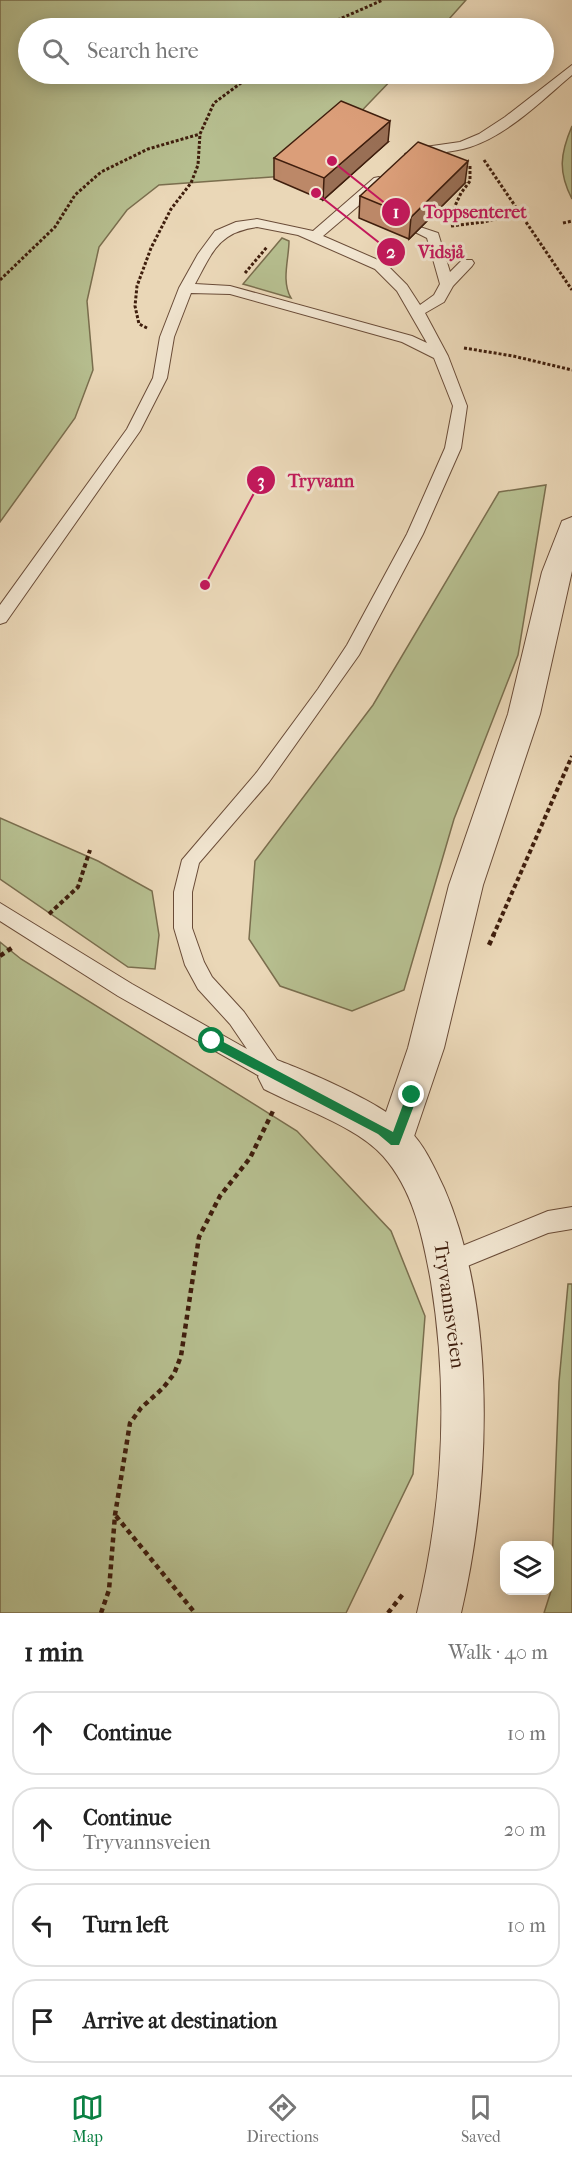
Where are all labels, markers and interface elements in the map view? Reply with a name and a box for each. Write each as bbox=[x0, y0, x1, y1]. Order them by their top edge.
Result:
search box bbox=[18, 18, 554, 84]
icon: search bbox=[39, 35, 72, 68]
text: Search here bbox=[87, 38, 199, 64]
callout: Toppsenteret bbox=[381, 194, 539, 230]
text: 1 bbox=[393, 202, 399, 223]
text: Toppsenteret bbox=[422, 202, 527, 223]
callout: Vidsjå bbox=[376, 234, 476, 270]
text: 2 bbox=[386, 242, 396, 263]
text: Vidsjå bbox=[417, 242, 465, 263]
callout: Tryvann bbox=[246, 462, 366, 498]
text: 3 bbox=[257, 471, 265, 492]
text: Tryvann bbox=[287, 471, 355, 492]
route start bbox=[198, 1027, 224, 1053]
route end bbox=[398, 1081, 424, 1107]
street label: Tryvannsveien bbox=[429, 1240, 470, 1370]
map controls bbox=[500, 1541, 554, 1595]
button: layers bbox=[500, 1541, 554, 1595]
text: 1 min bbox=[24, 1637, 83, 1668]
text: Walk · 40 m bbox=[448, 1641, 548, 1664]
icon: ahead bbox=[26, 1717, 59, 1750]
text: Continue bbox=[83, 1720, 172, 1746]
text: 10 m bbox=[507, 1722, 546, 1745]
text: Continue bbox=[83, 1805, 172, 1831]
icon: ahead bbox=[26, 1813, 59, 1846]
text: 20 m bbox=[504, 1818, 546, 1841]
text: Tryvannsveien bbox=[83, 1831, 211, 1854]
icon: left bbox=[26, 1909, 59, 1942]
text: Turn left bbox=[83, 1912, 169, 1938]
text: 10 m bbox=[507, 1914, 546, 1937]
icon: arrive bbox=[26, 2005, 59, 2038]
text: Arrive at destination bbox=[83, 2008, 277, 2034]
tab: Map bbox=[71, 2091, 104, 2146]
tab: Directions bbox=[247, 2091, 319, 2146]
tab: Saved bbox=[461, 2091, 501, 2146]

